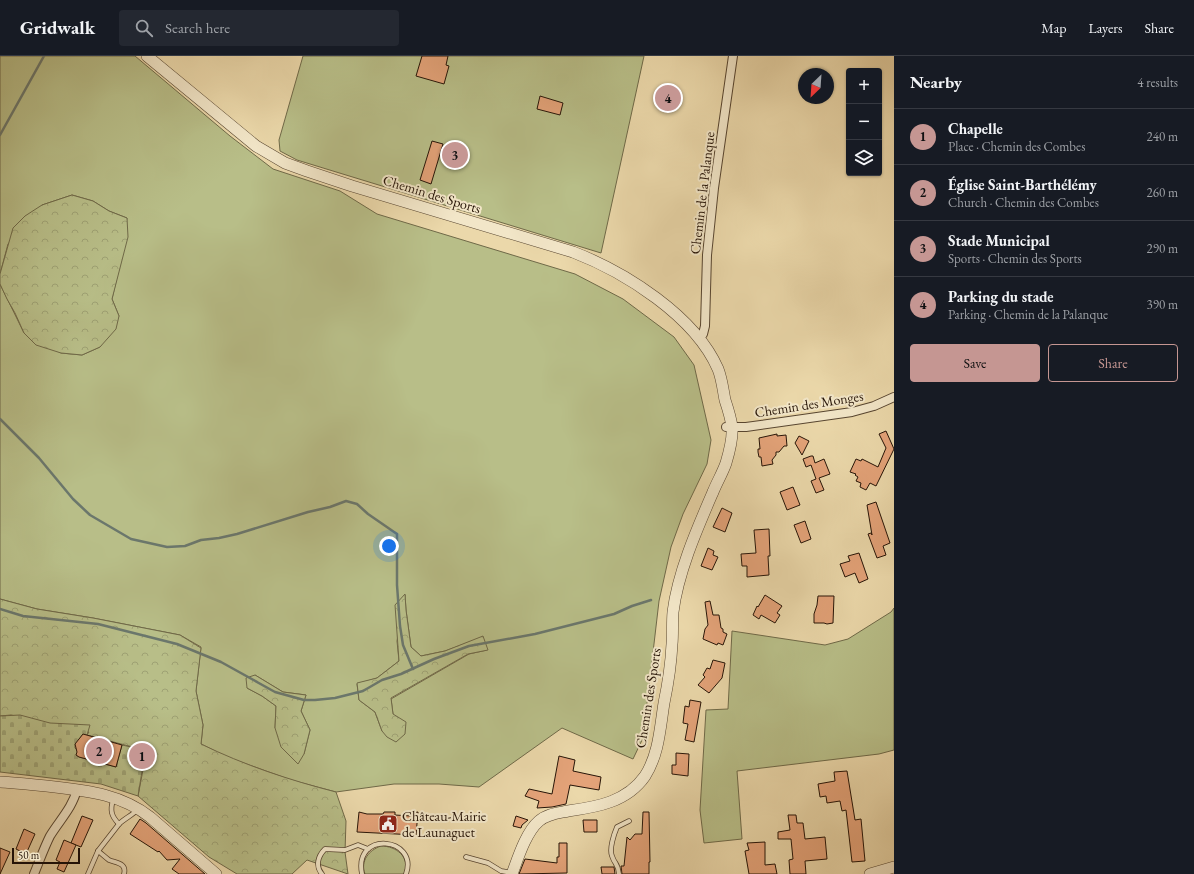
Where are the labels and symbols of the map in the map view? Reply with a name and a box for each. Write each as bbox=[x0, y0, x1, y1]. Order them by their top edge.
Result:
north arrow bbox=[798, 68, 834, 104]
pin: 4 bbox=[655, 83, 681, 113]
street label: Chemin de la Palanque bbox=[686, 130, 719, 255]
pin: 3 bbox=[442, 140, 468, 170]
street label: Chemin des Sports bbox=[381, 171, 484, 218]
street label: Chemin des Monges bbox=[753, 386, 865, 421]
your location bbox=[379, 536, 399, 556]
street label: Chemin des Sports bbox=[631, 646, 665, 749]
pin: 2 bbox=[86, 736, 112, 766]
pin: 1 bbox=[129, 741, 155, 771]
place label: Château-Mairie de Launaguet bbox=[402, 807, 487, 841]
public building icon: Château-Mairie de Launaguet bbox=[377, 813, 399, 835]
scale bar bbox=[12, 846, 80, 865]

